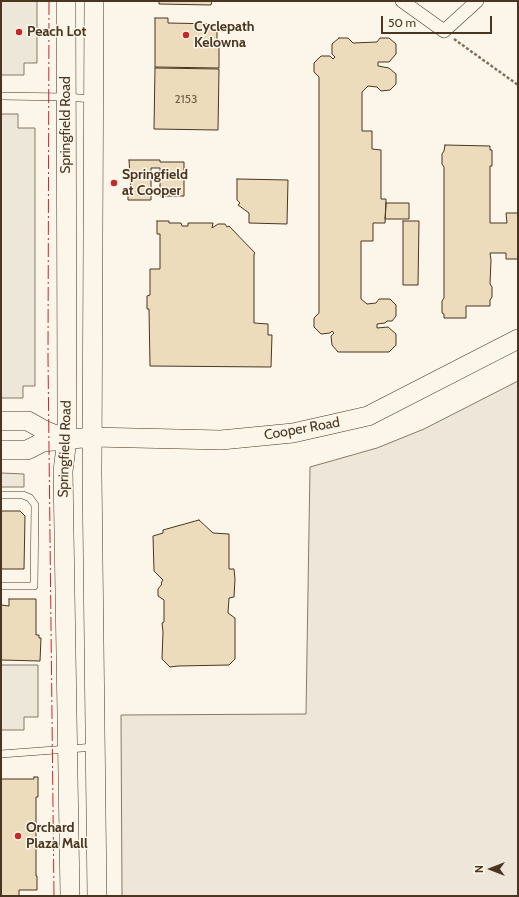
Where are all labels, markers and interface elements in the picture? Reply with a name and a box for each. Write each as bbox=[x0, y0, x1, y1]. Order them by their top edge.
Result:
scale bar bbox=[383, 8, 494, 34]
text: 50 m bbox=[388, 15, 416, 30]
place label: Cyclepath Kelowna bbox=[194, 19, 254, 52]
place label: Peach Lot bbox=[27, 24, 86, 40]
marker: Peach Lot bbox=[14, 27, 24, 37]
marker: Cyclepath Kelowna bbox=[181, 30, 191, 40]
street label: Springfield Road bbox=[58, 76, 74, 174]
house number: 2153 bbox=[174, 92, 198, 106]
place label: Springfield at Cooper bbox=[122, 167, 188, 200]
marker: Springfield at Cooper bbox=[109, 178, 119, 188]
street label: Springfield Road bbox=[55, 400, 75, 498]
street label: Cooper Road bbox=[263, 414, 341, 444]
place label: Orchard Plaza Mall bbox=[26, 820, 88, 852]
marker: Orchard Plaza Mall bbox=[13, 831, 23, 841]
north arrow bbox=[471, 849, 511, 889]
text: N bbox=[472, 865, 486, 873]

